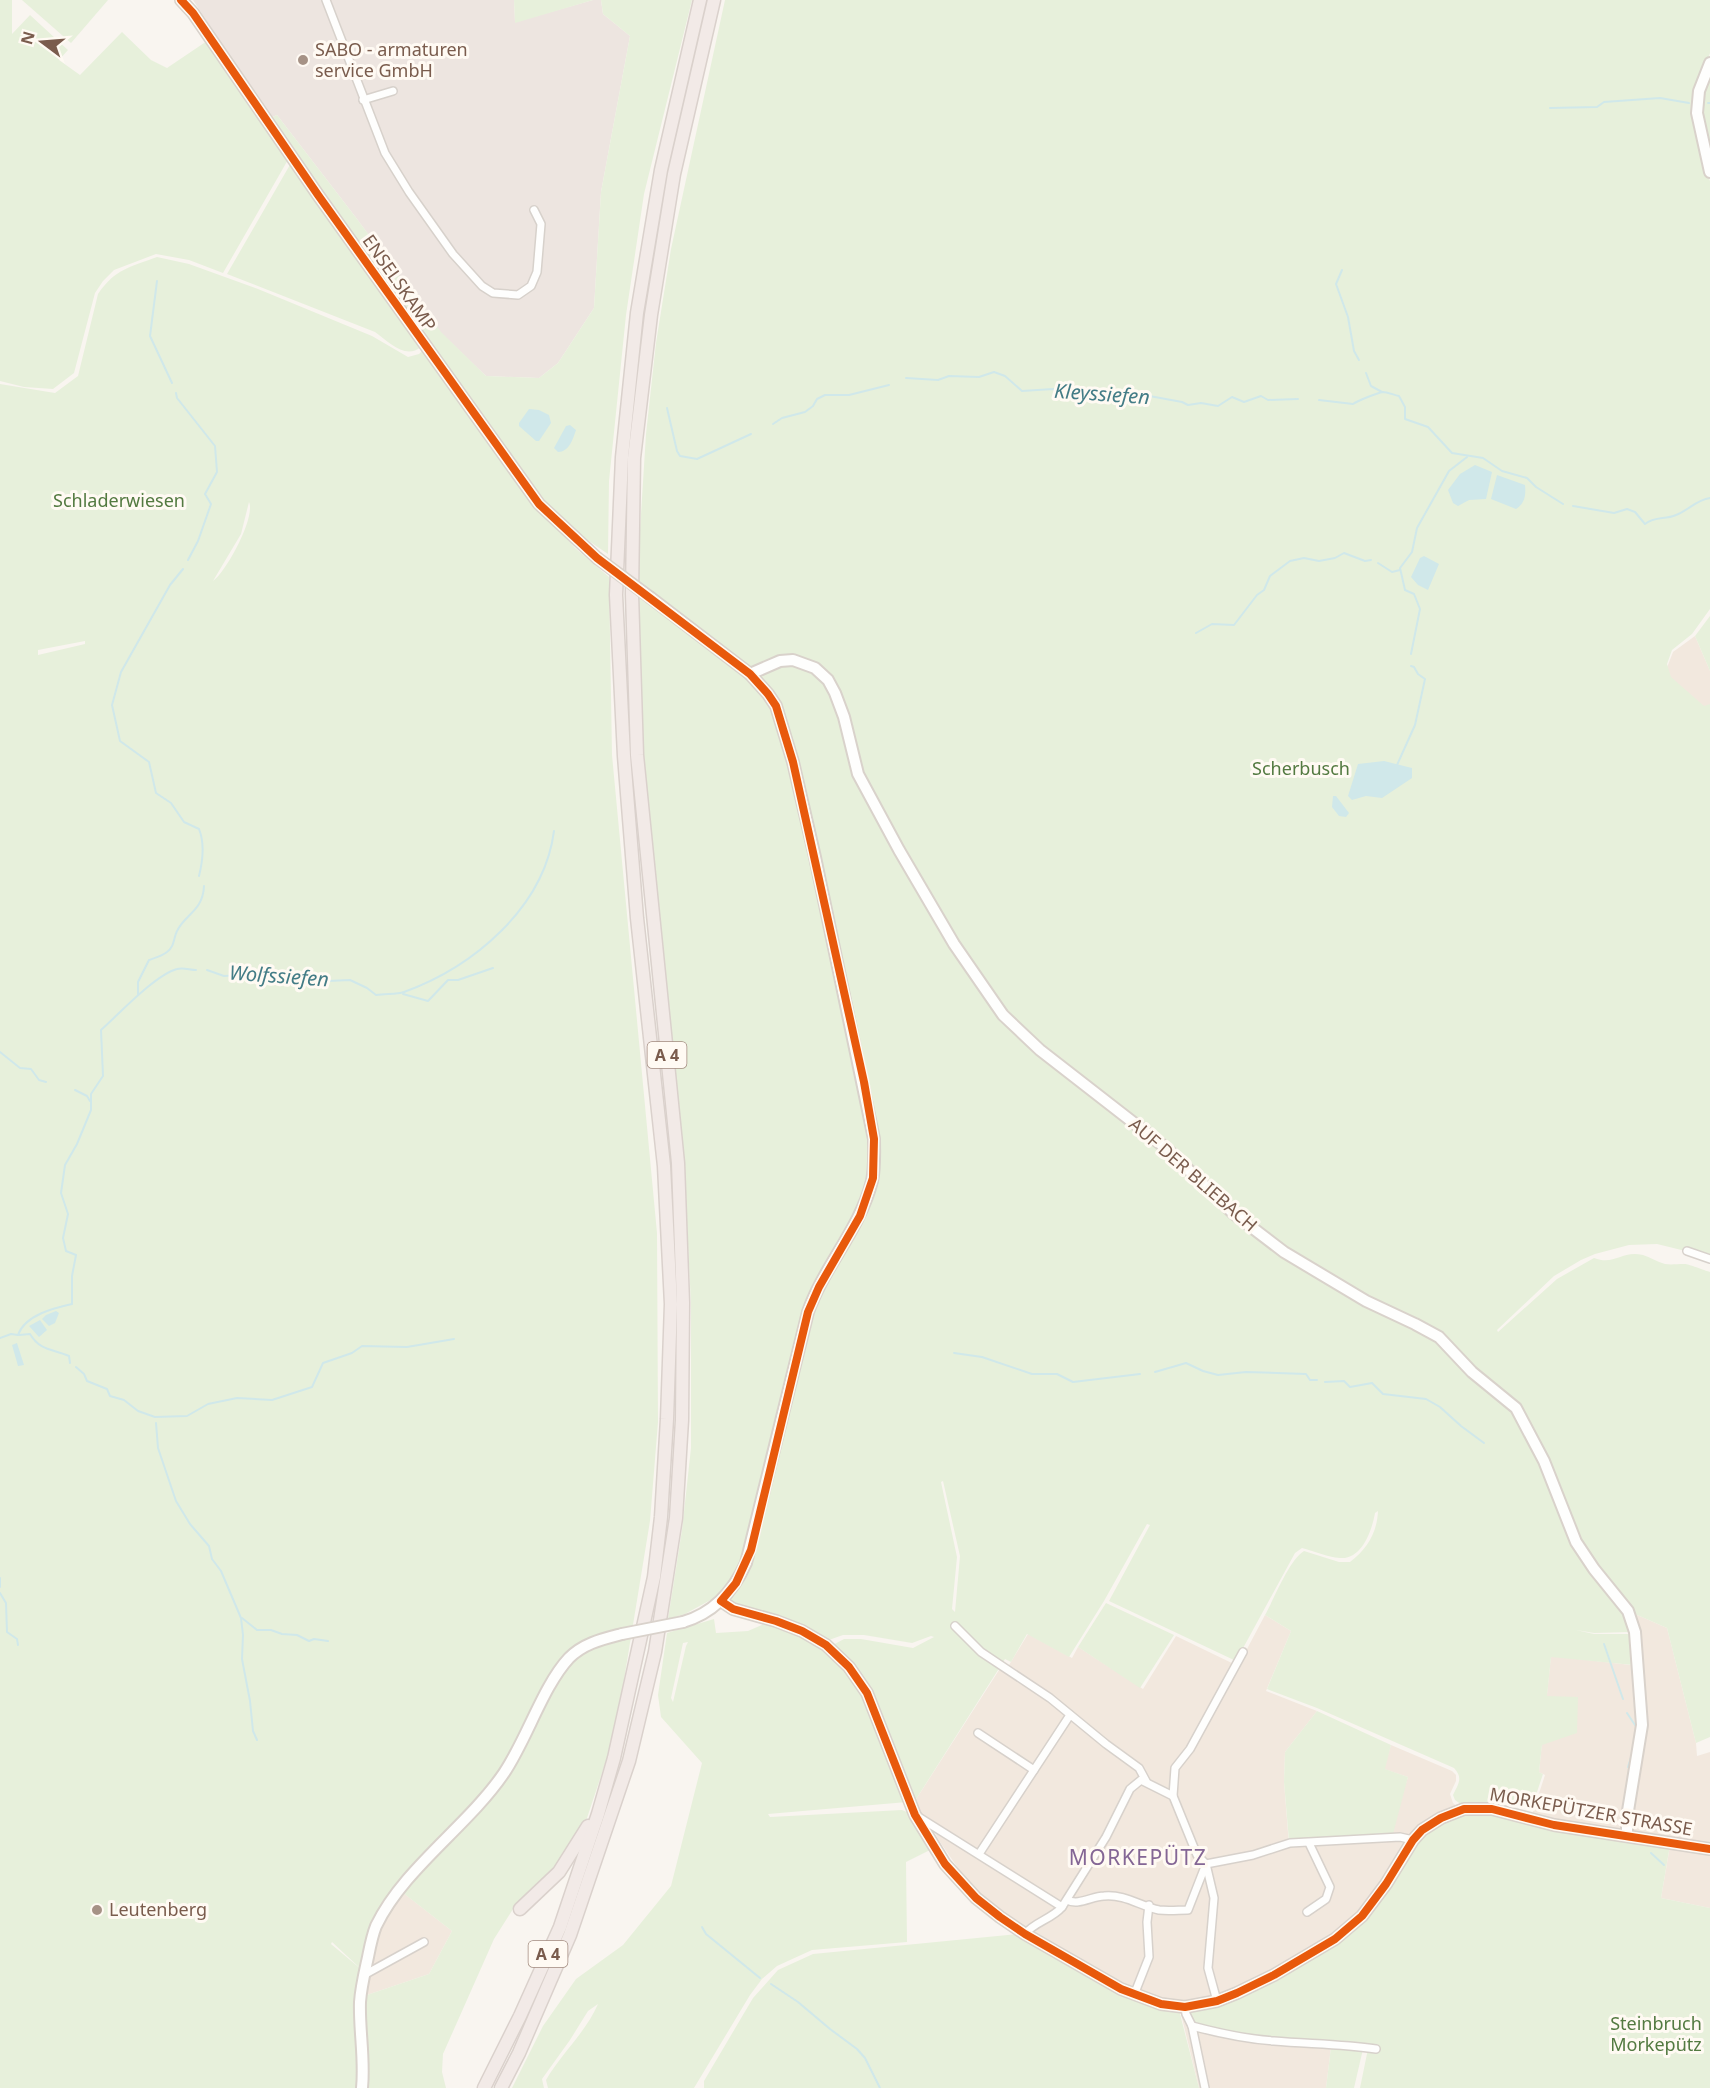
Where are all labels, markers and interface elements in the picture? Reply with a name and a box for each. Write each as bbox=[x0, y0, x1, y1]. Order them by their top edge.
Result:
north arrow bbox=[12, 12, 72, 72]
text: N bbox=[15, 29, 40, 47]
place label: SABO - armaturen service GmbH bbox=[315, 37, 468, 82]
marker: SABO - armaturen service GmbH bbox=[296, 53, 310, 67]
street label: ENSELSKAMP bbox=[358, 229, 442, 335]
water label: Kleyssiefen bbox=[1053, 377, 1151, 410]
park label: Schladerwiesen bbox=[53, 488, 185, 512]
park label: Scherbusch bbox=[1252, 756, 1350, 780]
water label: Wolfssiefen bbox=[228, 959, 330, 992]
road number: A 4 bbox=[648, 1042, 686, 1068]
street label: AUF DER BLIEBACH bbox=[1124, 1112, 1263, 1237]
street label: MORKEPÜTZER STRASSE bbox=[1488, 1781, 1694, 1841]
district label: MORKEPÜTZ bbox=[1069, 1843, 1207, 1871]
place label: Leutenberg bbox=[109, 1897, 207, 1921]
marker: Leutenberg bbox=[90, 1903, 104, 1917]
road number: A 4 bbox=[528, 1941, 568, 1967]
park label: Steinbruch Morkepütz bbox=[1610, 2011, 1702, 2056]

